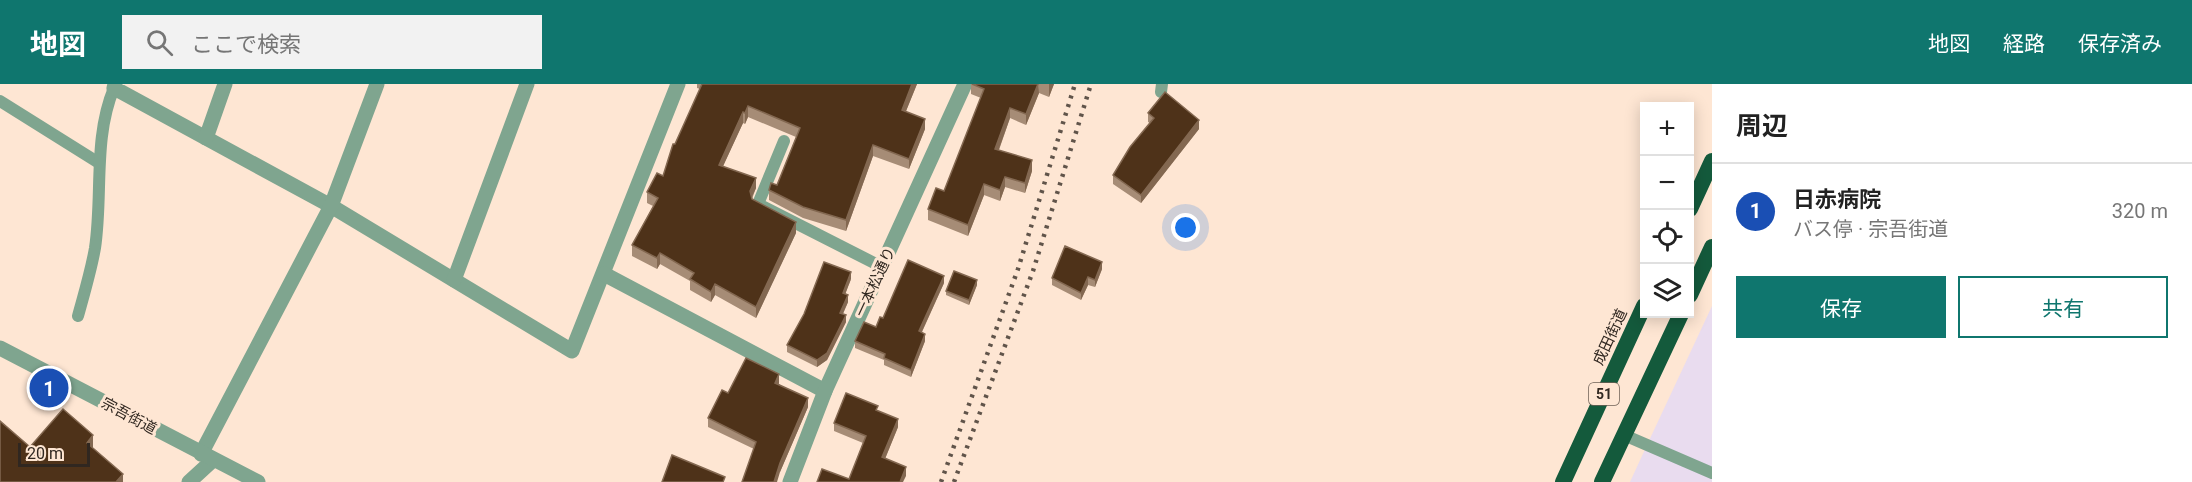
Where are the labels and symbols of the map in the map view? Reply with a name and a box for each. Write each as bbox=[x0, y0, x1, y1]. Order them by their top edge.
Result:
your location bbox=[1171, 213, 1200, 242]
street label: 一本松通り bbox=[851, 244, 899, 320]
street label: 成田街道 bbox=[1589, 306, 1631, 368]
pin: 1 bbox=[29, 366, 68, 410]
road number: 51 bbox=[1589, 383, 1619, 405]
street label: 宗吾街道 bbox=[98, 394, 160, 438]
scale bar bbox=[18, 440, 90, 468]

